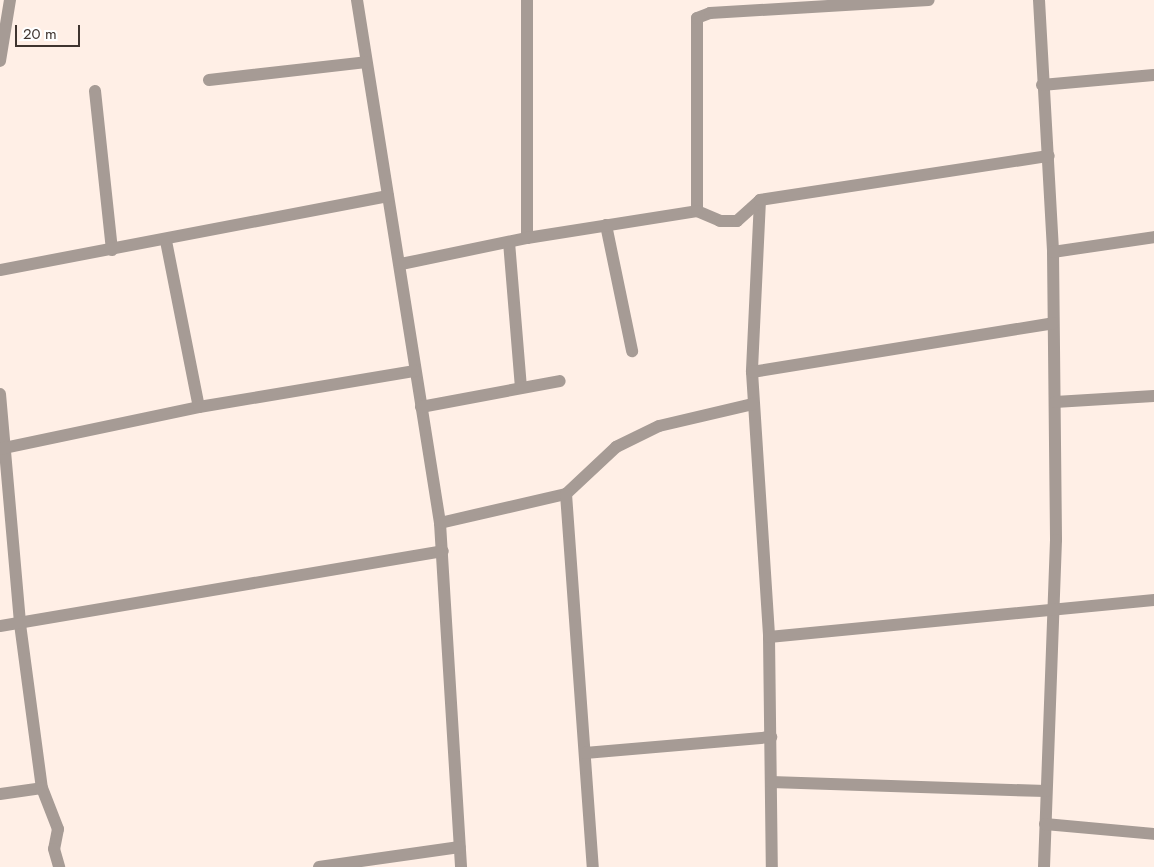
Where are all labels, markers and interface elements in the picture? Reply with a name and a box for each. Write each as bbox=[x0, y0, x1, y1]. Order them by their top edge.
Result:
scale bar bbox=[18, 15, 82, 47]
text: 20 m bbox=[23, 23, 57, 45]

